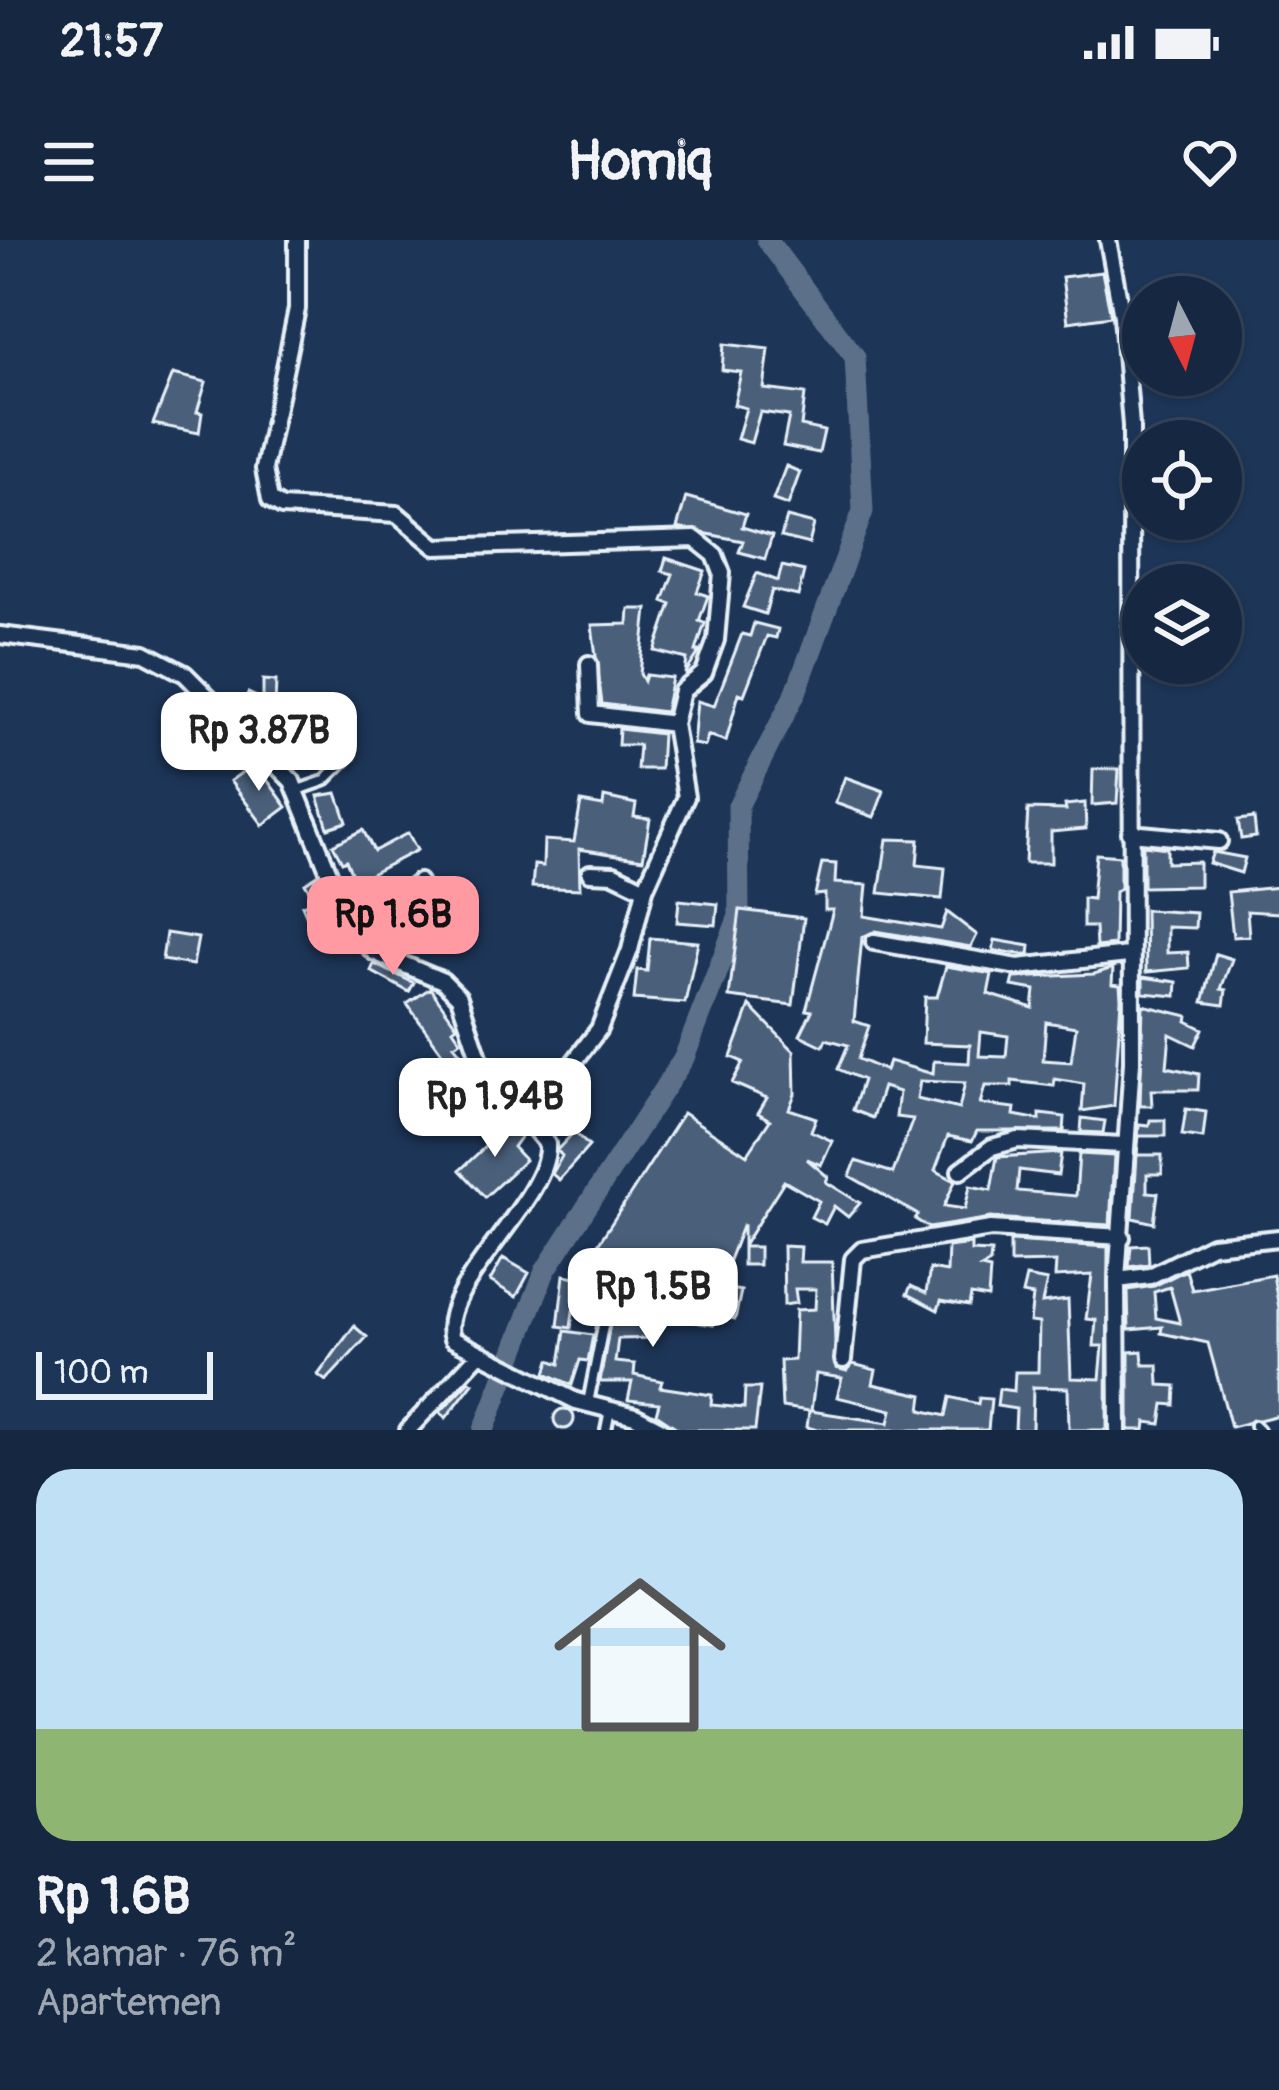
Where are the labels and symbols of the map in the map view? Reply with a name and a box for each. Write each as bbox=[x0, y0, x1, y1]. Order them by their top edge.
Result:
north arrow bbox=[1122, 276, 1242, 396]
pin: Rp 3.87B bbox=[135, 692, 383, 794]
pin: Rp 1.6B bbox=[282, 876, 504, 978]
pin: Rp 1.94B bbox=[371, 1058, 619, 1160]
pin: Rp 1.5B bbox=[542, 1248, 764, 1350]
scale bar bbox=[36, 1346, 213, 1399]

